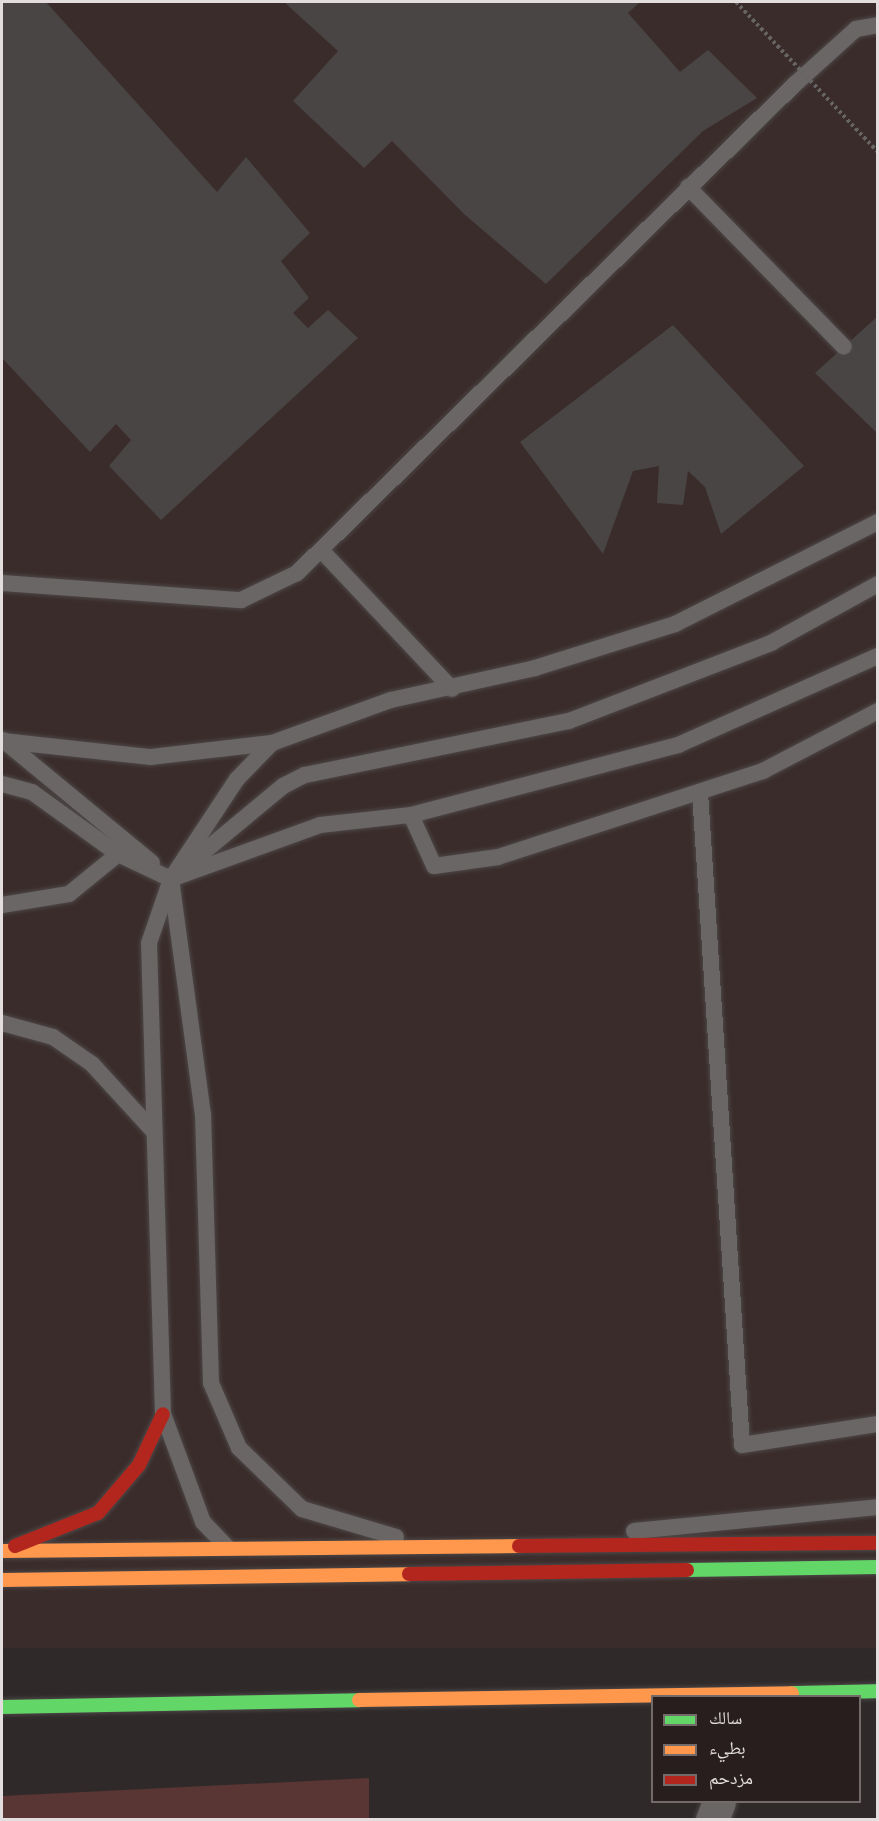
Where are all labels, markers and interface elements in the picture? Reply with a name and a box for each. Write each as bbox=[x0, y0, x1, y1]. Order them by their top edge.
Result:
legend bbox=[651, 1695, 861, 1803]
text: سالك bbox=[709, 1706, 742, 1729]
text: بطيء bbox=[709, 1736, 746, 1759]
text: مزدحم bbox=[709, 1766, 753, 1789]

